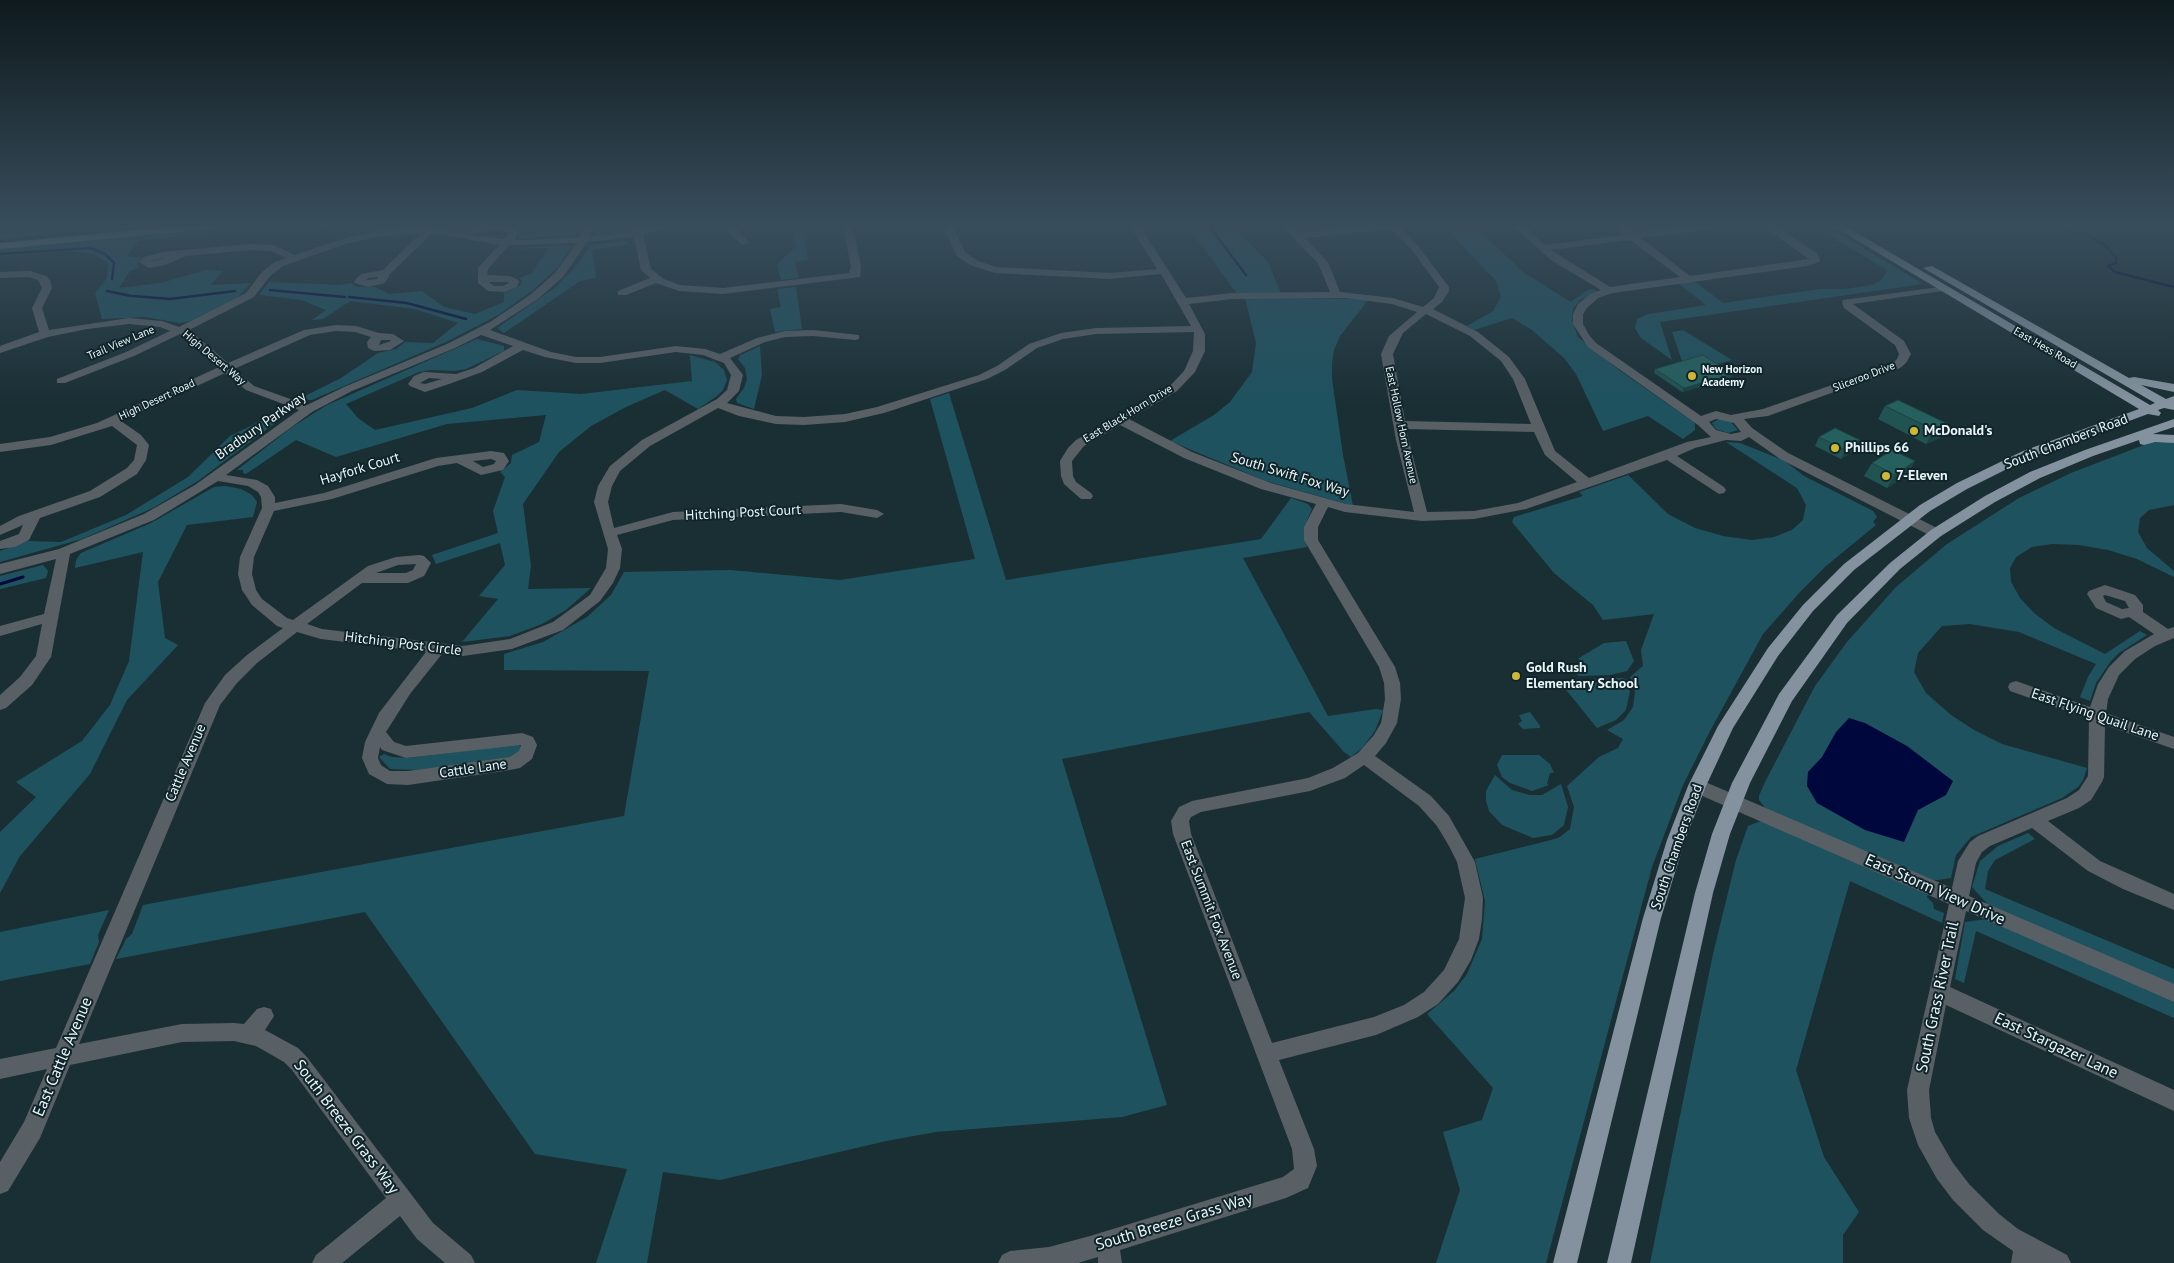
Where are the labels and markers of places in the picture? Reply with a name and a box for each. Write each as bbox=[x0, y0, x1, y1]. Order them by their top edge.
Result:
place label: New Horizon Academy bbox=[1702, 363, 1762, 389]
marker: New Horizon Academy bbox=[1686, 370, 1698, 382]
place label: McDonald's bbox=[1924, 423, 1993, 439]
marker: McDonald's bbox=[1908, 425, 1920, 437]
place label: Phillips 66 bbox=[1845, 440, 1909, 456]
marker: Phillips 66 bbox=[1829, 442, 1841, 454]
place label: 7-Eleven bbox=[1896, 468, 1948, 484]
marker: 7-Eleven bbox=[1880, 470, 1892, 482]
place label: Gold Rush Elementary School bbox=[1526, 660, 1638, 692]
marker: Gold Rush Elementary School bbox=[1510, 670, 1522, 682]

